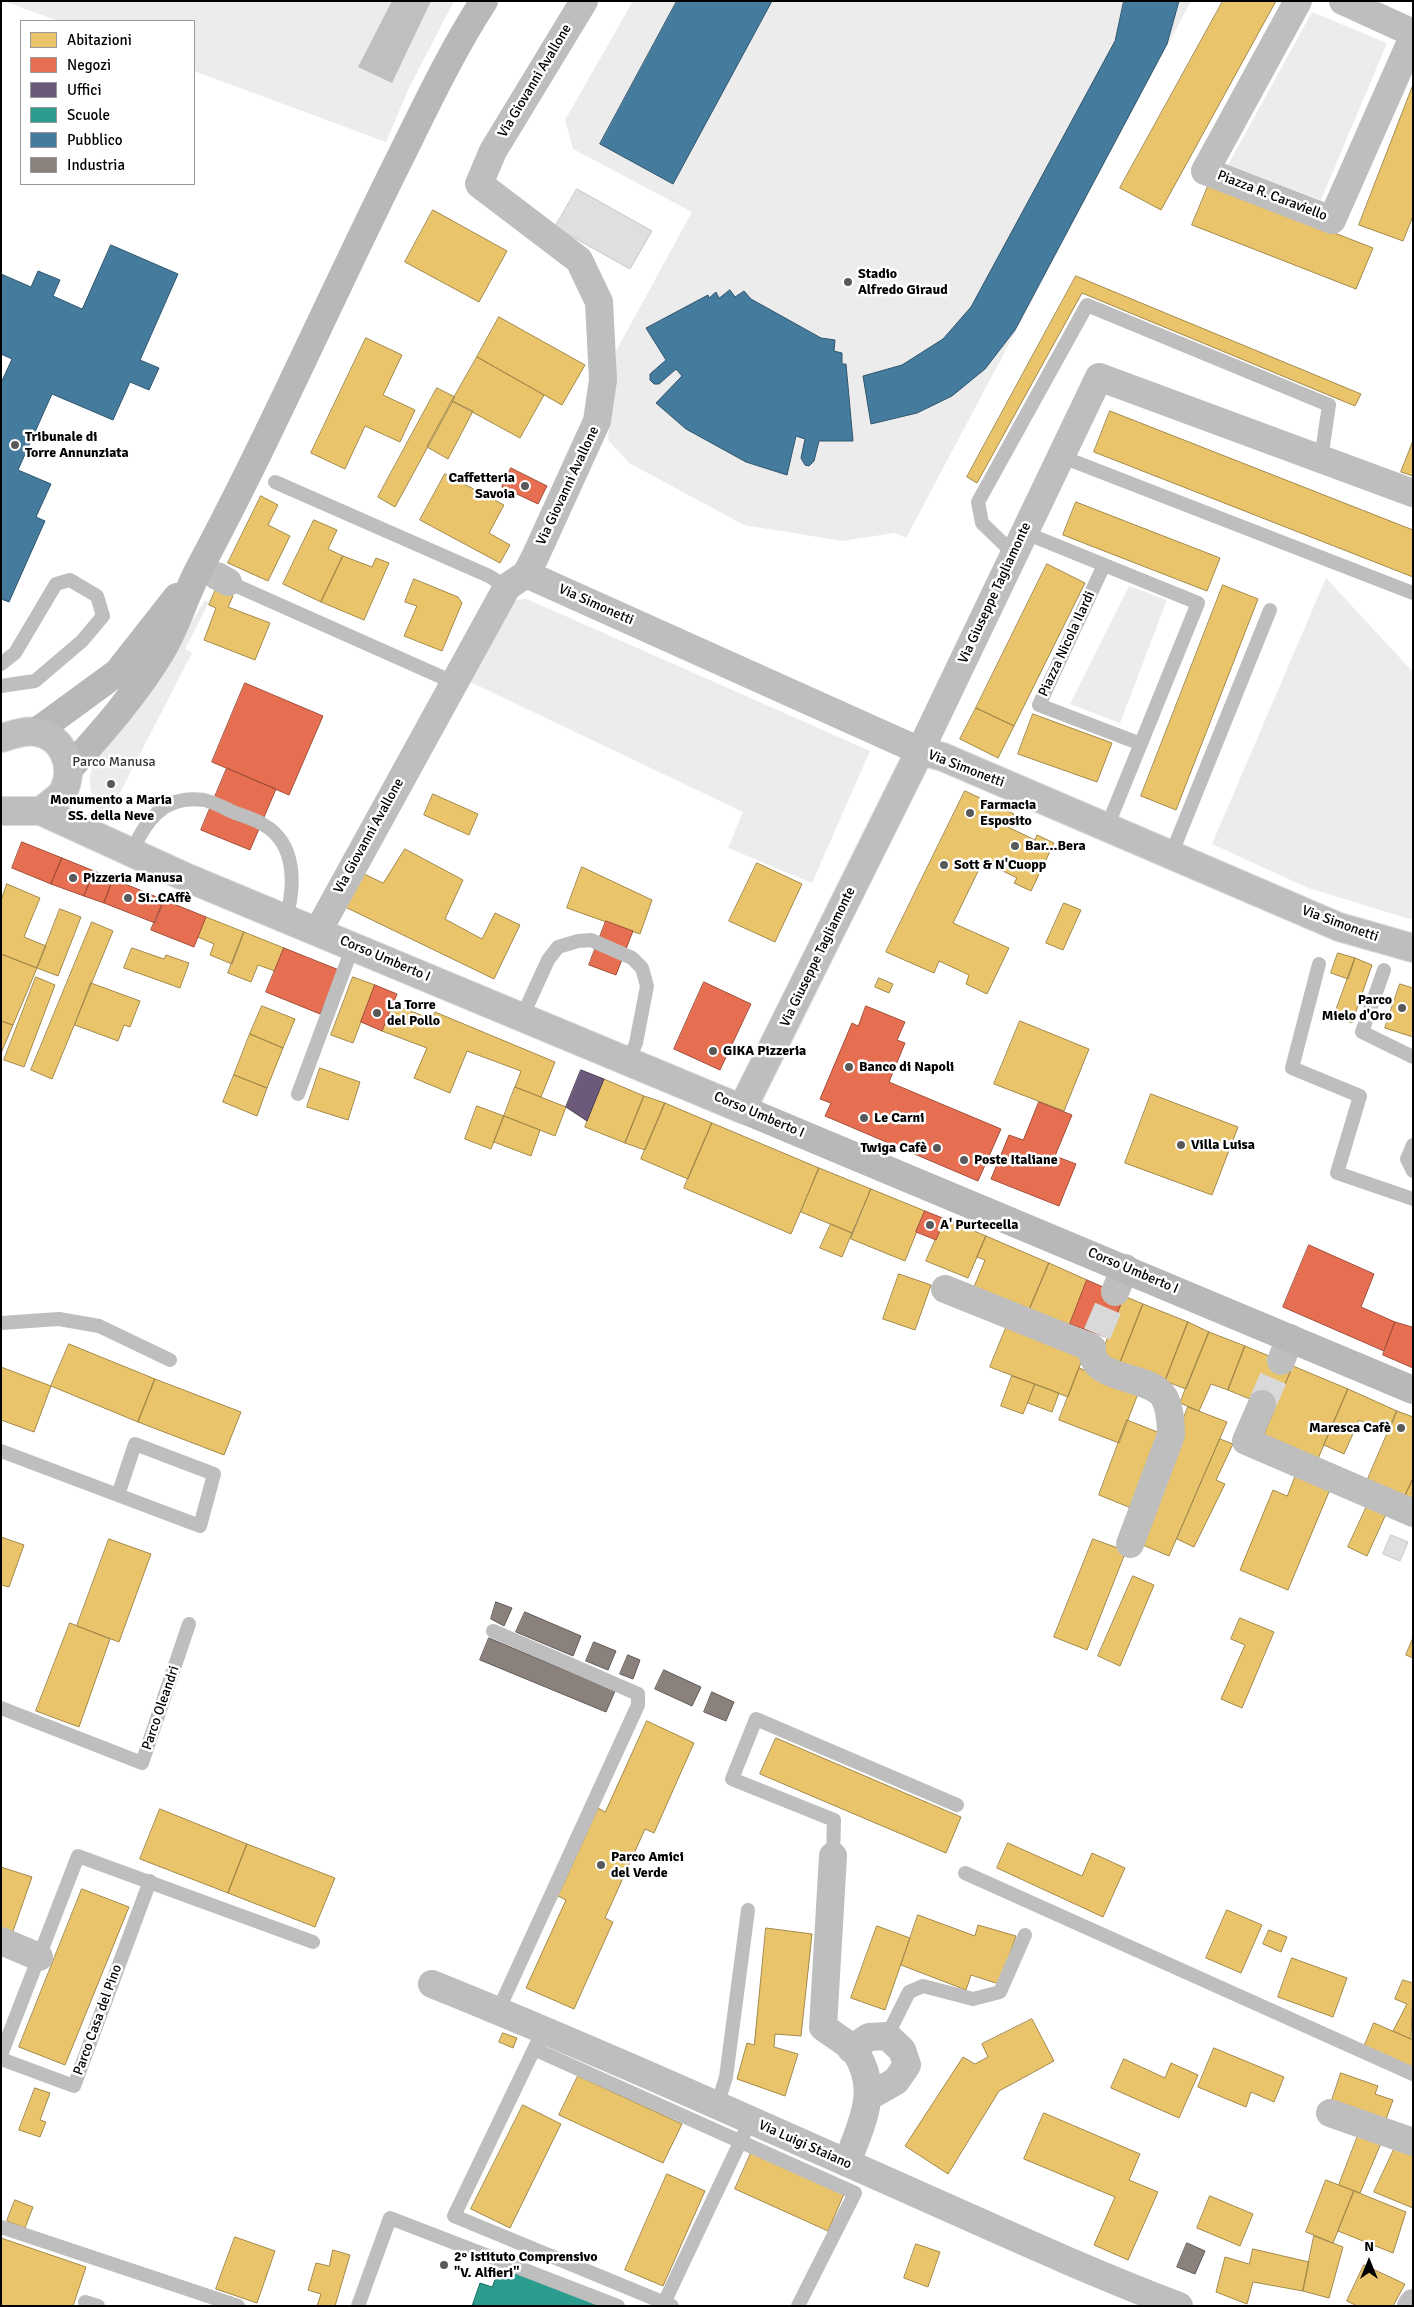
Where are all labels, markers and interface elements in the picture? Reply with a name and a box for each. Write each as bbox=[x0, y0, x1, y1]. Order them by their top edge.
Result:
legend bbox=[20, 20, 195, 185]
street label: Via Giovanni Avallone bbox=[495, 21, 575, 141]
text: Abitazioni bbox=[67, 31, 132, 49]
text: Negozi bbox=[67, 56, 111, 74]
text: Uffici bbox=[67, 81, 102, 99]
text: Scuole bbox=[67, 106, 110, 124]
text: Pubblico bbox=[67, 131, 123, 149]
text: Industria bbox=[67, 156, 125, 174]
street label: Piazza R. Caraviello bbox=[1215, 167, 1329, 225]
place label: Stadio Alfredo Giraud bbox=[858, 266, 948, 298]
marker: Stadio Alfredo Giraud bbox=[842, 276, 854, 288]
street label: Via Giovanni Avallone bbox=[533, 424, 603, 548]
place label: Tribunale di Torre Annunziata bbox=[25, 429, 129, 462]
marker: Tribunale di Torre Annunziata bbox=[9, 439, 21, 451]
place label: Caffetteria Savoia bbox=[449, 470, 515, 502]
marker: Caffetteria Savoia bbox=[519, 480, 531, 492]
street label: Via Giuseppe Tagliamonte bbox=[955, 520, 1035, 666]
street label: Via Simonetti bbox=[556, 581, 636, 629]
street label: Piazza Nicola Ilardi bbox=[1035, 589, 1099, 699]
street label: Via Simonetti bbox=[925, 747, 1007, 791]
park label: Parco Manusa bbox=[72, 754, 156, 770]
street label: Via Giovanni Avallone bbox=[330, 775, 408, 897]
marker: Monumento a Maria SS. della Neve bbox=[105, 778, 117, 790]
place label: Monumento a Maria SS. della Neve bbox=[50, 792, 172, 824]
place label: Farmacia Esposito bbox=[980, 797, 1036, 830]
marker: Farmacia Esposito bbox=[964, 807, 976, 819]
place label: Bar...Bera bbox=[1025, 838, 1086, 854]
marker: Bar...Bera bbox=[1009, 840, 1021, 852]
place label: Sott & N'Cuopp bbox=[954, 857, 1046, 873]
marker: Sott & N'Cuopp bbox=[938, 859, 950, 871]
place label: Pizzeria Manusa bbox=[83, 870, 183, 886]
marker: Pizzeria Manusa bbox=[67, 872, 79, 884]
street label: Via Giuseppe Tagliamonte bbox=[777, 884, 859, 1030]
place label: Si..CAffè bbox=[138, 890, 191, 906]
marker: Si..CAffè bbox=[122, 892, 134, 904]
street label: Via Simonetti bbox=[1299, 902, 1381, 946]
street label: Corso Umberto I bbox=[337, 932, 433, 986]
place label: Parco Mielo d'Oro bbox=[1322, 992, 1392, 1024]
place label: La Torre del Pollo bbox=[387, 997, 440, 1030]
marker: Parco Mielo d'Oro bbox=[1396, 1002, 1408, 1014]
marker: La Torre del Pollo bbox=[371, 1007, 383, 1019]
place label: GIKA Pizzeria bbox=[723, 1043, 806, 1059]
marker: GIKA Pizzeria bbox=[707, 1045, 719, 1057]
place label: Banco di Napoli bbox=[859, 1059, 954, 1075]
marker: Banco di Napoli bbox=[843, 1061, 855, 1073]
street label: Corso Umberto I bbox=[711, 1088, 807, 1142]
place label: Le Carni bbox=[874, 1110, 924, 1126]
marker: Le Carni bbox=[858, 1112, 870, 1124]
place label: Villa Luisa bbox=[1191, 1137, 1255, 1153]
marker: Villa Luisa bbox=[1175, 1139, 1187, 1151]
place label: Twiga Cafè bbox=[860, 1140, 927, 1156]
marker: Twiga Cafè bbox=[931, 1142, 943, 1154]
place label: Poste Italiane bbox=[974, 1152, 1058, 1168]
marker: Poste Italiane bbox=[958, 1154, 970, 1166]
place label: A' Purtecella bbox=[940, 1217, 1019, 1233]
marker: A' Purtecella bbox=[924, 1219, 936, 1231]
street label: Corso Umberto I bbox=[1085, 1244, 1181, 1298]
place label: Maresca Cafè bbox=[1309, 1420, 1391, 1436]
marker: Maresca Cafè bbox=[1395, 1422, 1407, 1434]
street label: Parco Oleandri bbox=[139, 1664, 183, 1752]
place label: Parco Amici del Verde bbox=[611, 1849, 684, 1881]
marker: Parco Amici del Verde bbox=[595, 1859, 607, 1871]
street label: Parco Casa del Pino bbox=[70, 1962, 126, 2078]
street label: Via Luigi Staiano bbox=[756, 2117, 854, 2173]
north arrow bbox=[1344, 2237, 1394, 2287]
text: N bbox=[1364, 2238, 1374, 2255]
place label: 2° Istituto Comprensivo "V. Alfieri" bbox=[454, 2249, 597, 2282]
marker: 2° Istituto Comprensivo "V. Alfieri" bbox=[438, 2259, 450, 2271]

